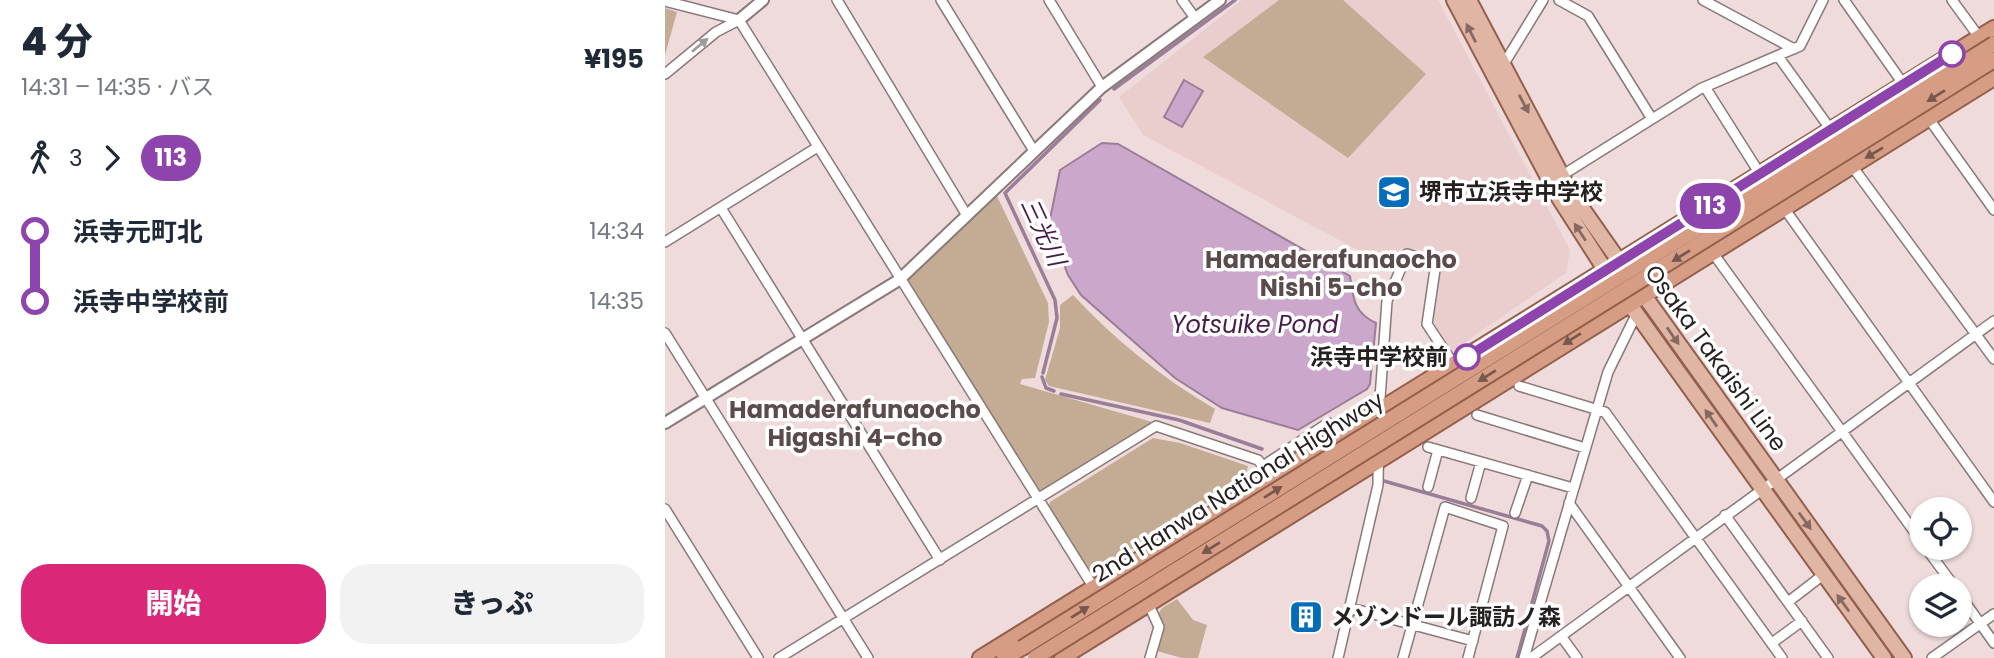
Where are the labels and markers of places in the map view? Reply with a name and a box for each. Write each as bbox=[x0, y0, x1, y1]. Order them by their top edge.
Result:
unlabelled marker bbox=[1939, 41, 1965, 67]
school or university icon: 堺市立浜寺中学校 bbox=[1375, 173, 1413, 211]
place label: 堺市立浜寺中学校 bbox=[1419, 176, 1603, 208]
place label: 浜寺中学校前 bbox=[1310, 341, 1448, 373]
marker: 浜寺中学校前 bbox=[1454, 344, 1480, 370]
building icon: メゾンドール諏訪ノ森 bbox=[1287, 598, 1325, 636]
place label: メゾンドール諏訪ノ森 bbox=[1331, 601, 1561, 633]

